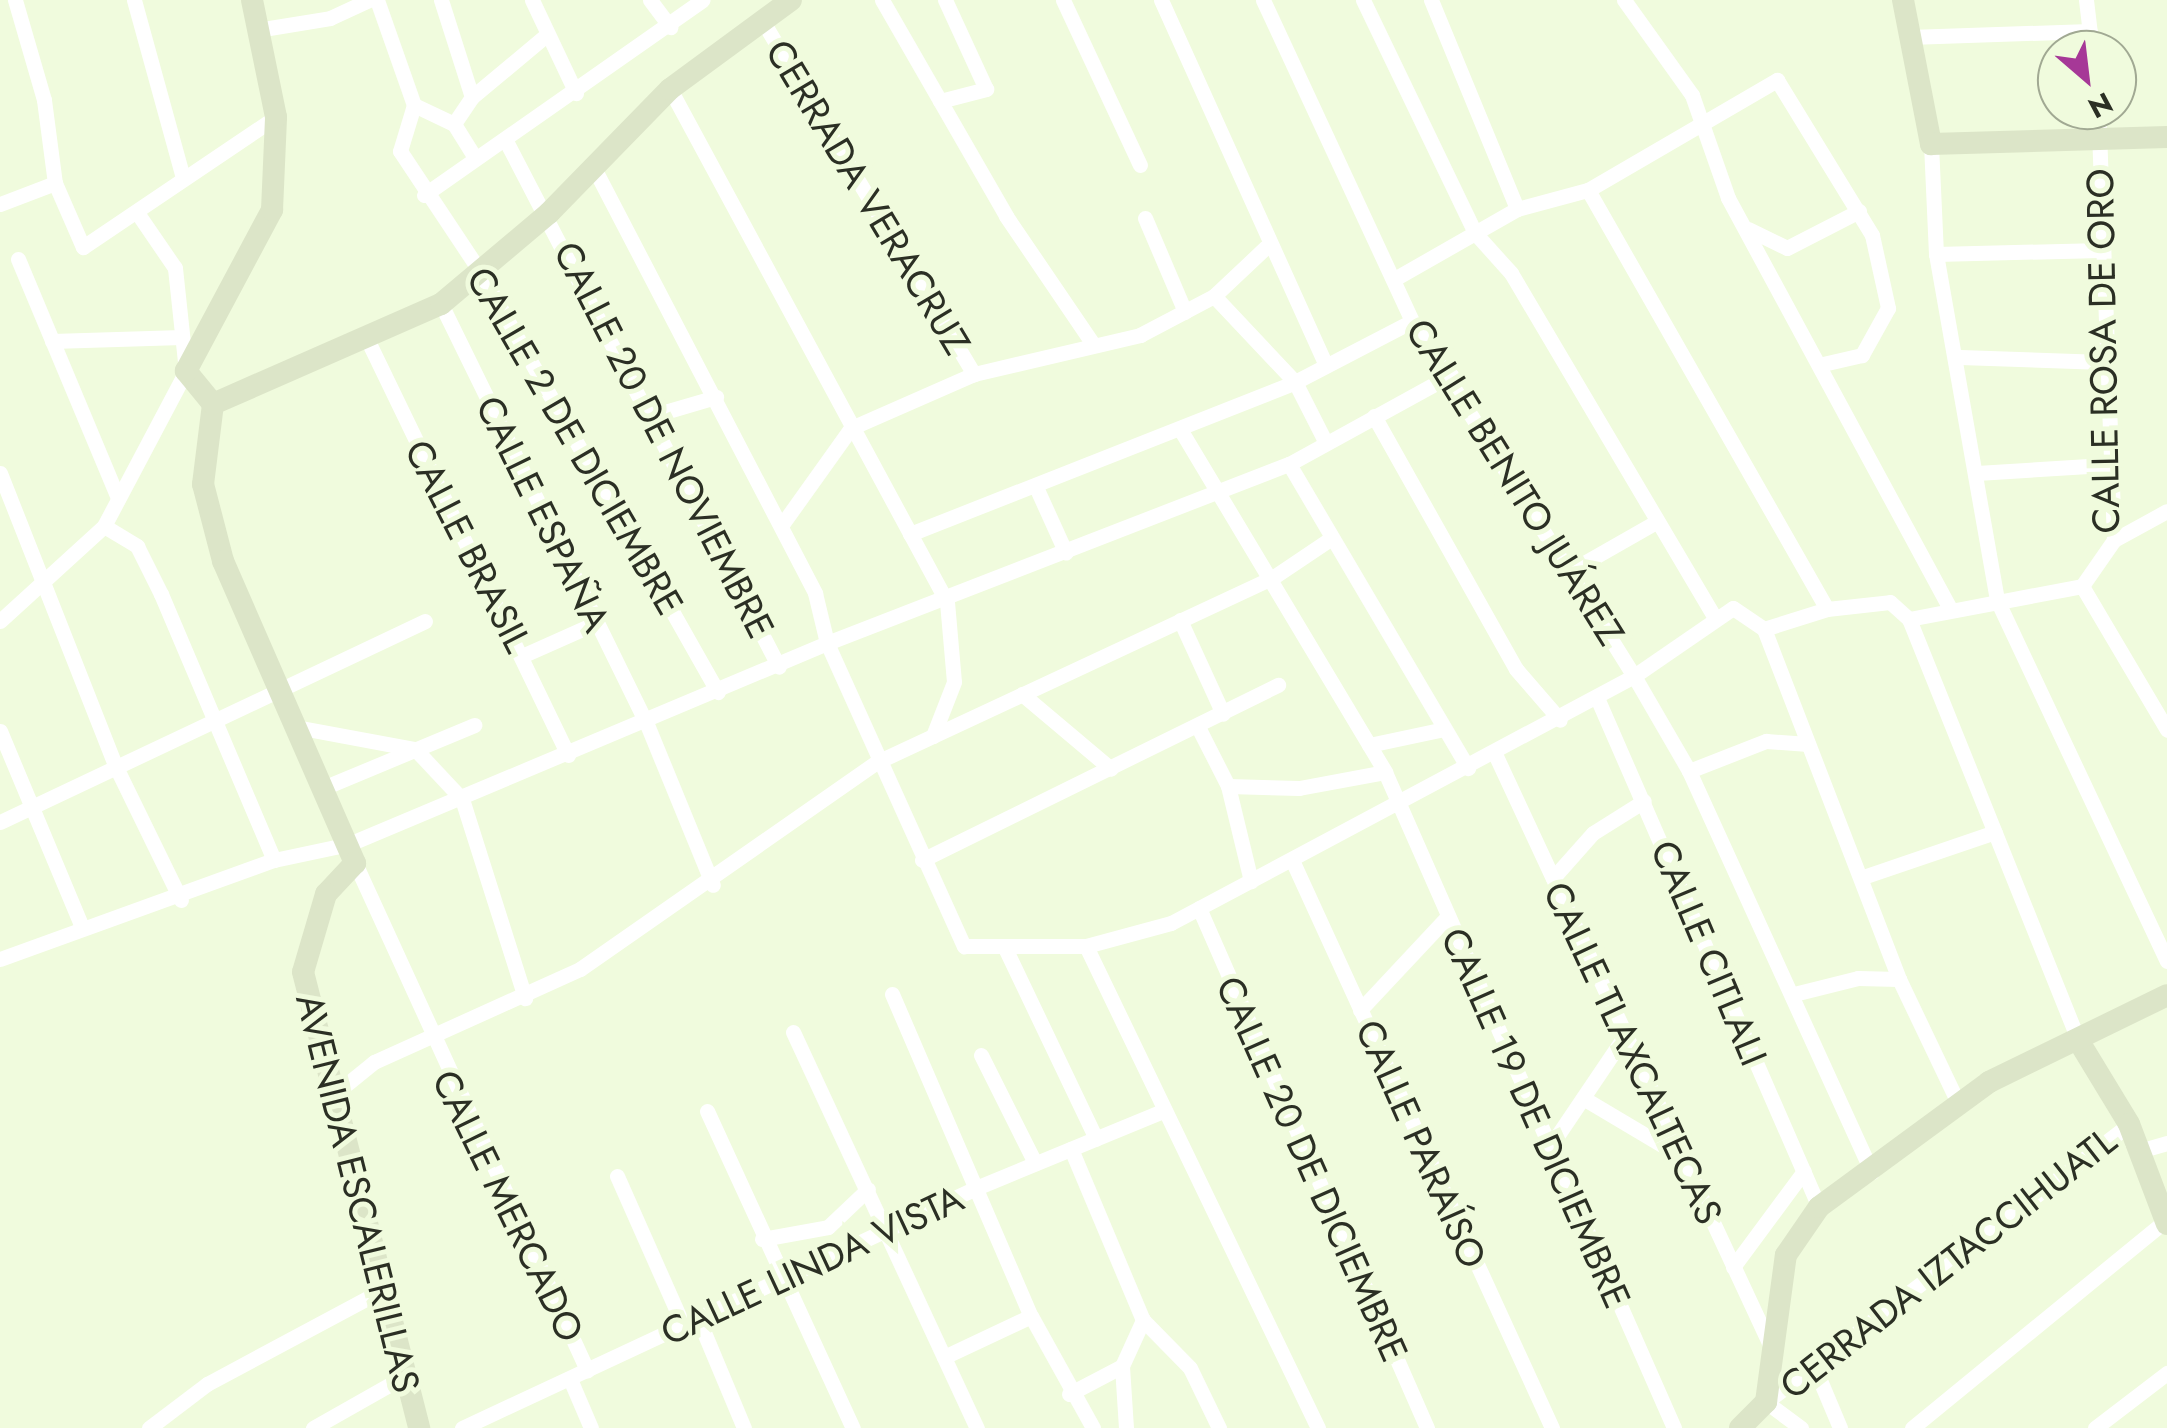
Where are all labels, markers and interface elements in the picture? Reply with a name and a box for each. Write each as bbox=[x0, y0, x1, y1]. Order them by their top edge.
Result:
north arrow bbox=[2037, 30, 2137, 130]
street label: CERRADA VERACRUZ bbox=[756, 31, 980, 363]
text: N bbox=[2081, 82, 2120, 128]
street label: CALLE ROSA DE ORO bbox=[2077, 168, 2129, 534]
street label: CALLE 20 DE NOVIEMBRE bbox=[544, 234, 784, 646]
street label: CALLE 2 DE DICIEMBRE bbox=[457, 259, 693, 623]
street label: CALLE BENITO JUÁREZ bbox=[1396, 310, 1634, 654]
street label: CALLE ESPAÑA bbox=[466, 389, 620, 639]
street label: CALLE BRASIL bbox=[395, 432, 541, 660]
street label: CALLE CITLALI bbox=[1641, 834, 1777, 1072]
street label: CALLE TLAXCALTECAS bbox=[1534, 875, 1732, 1231]
street label: CALLE 19 DE DICIEMBRE bbox=[1432, 921, 1640, 1315]
street label: CALLE 20 DE DICIEMBRE bbox=[1206, 969, 1418, 1369]
street label: AVENIDA ESCALERILLAS bbox=[286, 989, 430, 1397]
street label: CALLE PARAÍSO bbox=[1346, 1013, 1496, 1275]
street label: CALLE MERCADO bbox=[423, 1063, 593, 1349]
street label: CERRADA IZTACCIHUATL bbox=[1771, 1118, 2125, 1408]
street label: CALLE LINDA VISTA bbox=[654, 1175, 970, 1355]

